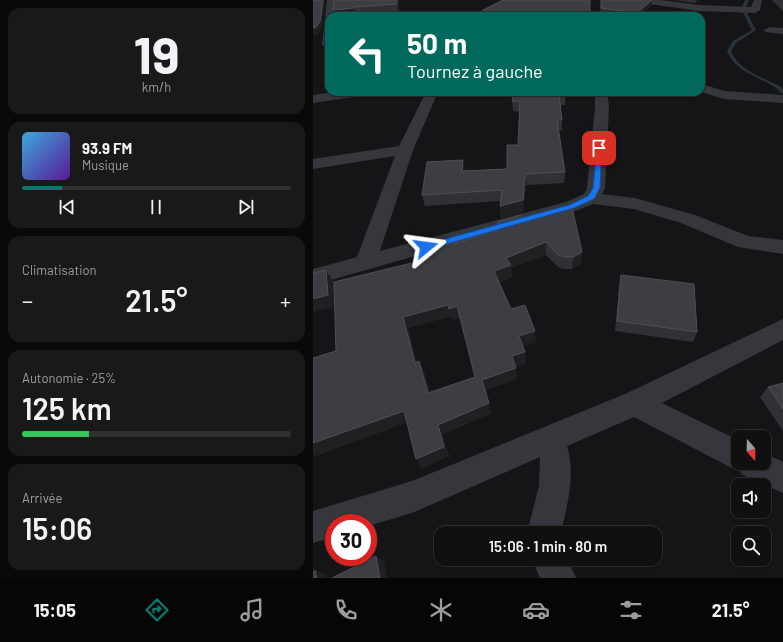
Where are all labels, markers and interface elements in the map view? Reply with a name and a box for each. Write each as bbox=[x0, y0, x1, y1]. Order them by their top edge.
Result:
text: 19 bbox=[133, 22, 180, 84]
text: 50 m bbox=[407, 26, 467, 60]
icon: left bbox=[341, 28, 393, 80]
text: Tournez à gauche bbox=[407, 60, 543, 82]
text: km/h bbox=[142, 79, 171, 95]
pin bbox=[582, 131, 616, 165]
icon: arrive bbox=[588, 137, 610, 159]
text: 93.9 FM bbox=[82, 139, 132, 157]
text: Musique bbox=[82, 157, 129, 173]
icon: previous bbox=[56, 196, 78, 218]
icon: pause bbox=[145, 196, 167, 218]
icon: next bbox=[235, 196, 257, 218]
position arrow bbox=[405, 226, 447, 268]
text: Climatisation bbox=[22, 262, 97, 278]
text: 21.5° bbox=[125, 282, 188, 318]
text: − bbox=[22, 287, 33, 313]
text: + bbox=[280, 287, 291, 313]
text: Autonomie · 25% bbox=[22, 370, 116, 386]
text: 125 km bbox=[22, 390, 112, 426]
north arrow bbox=[731, 430, 771, 470]
map controls bbox=[731, 430, 771, 566]
button: sound bbox=[731, 478, 771, 518]
text: Arrivée bbox=[22, 490, 62, 506]
text: 15:06 bbox=[22, 510, 92, 546]
speed limit sign: 30 bbox=[325, 514, 377, 566]
button: search bbox=[731, 526, 771, 566]
text: 15:06 · 1 min · 80 m bbox=[489, 537, 607, 555]
icon: directions bbox=[143, 596, 171, 624]
icon: music bbox=[238, 596, 266, 624]
icon: phone bbox=[332, 596, 360, 624]
icon: climate bbox=[427, 596, 455, 624]
icon: car bbox=[522, 596, 550, 624]
icon: filters bbox=[617, 596, 645, 624]
text: 15:05 bbox=[33, 599, 76, 621]
text: 21.5° bbox=[712, 599, 749, 621]

